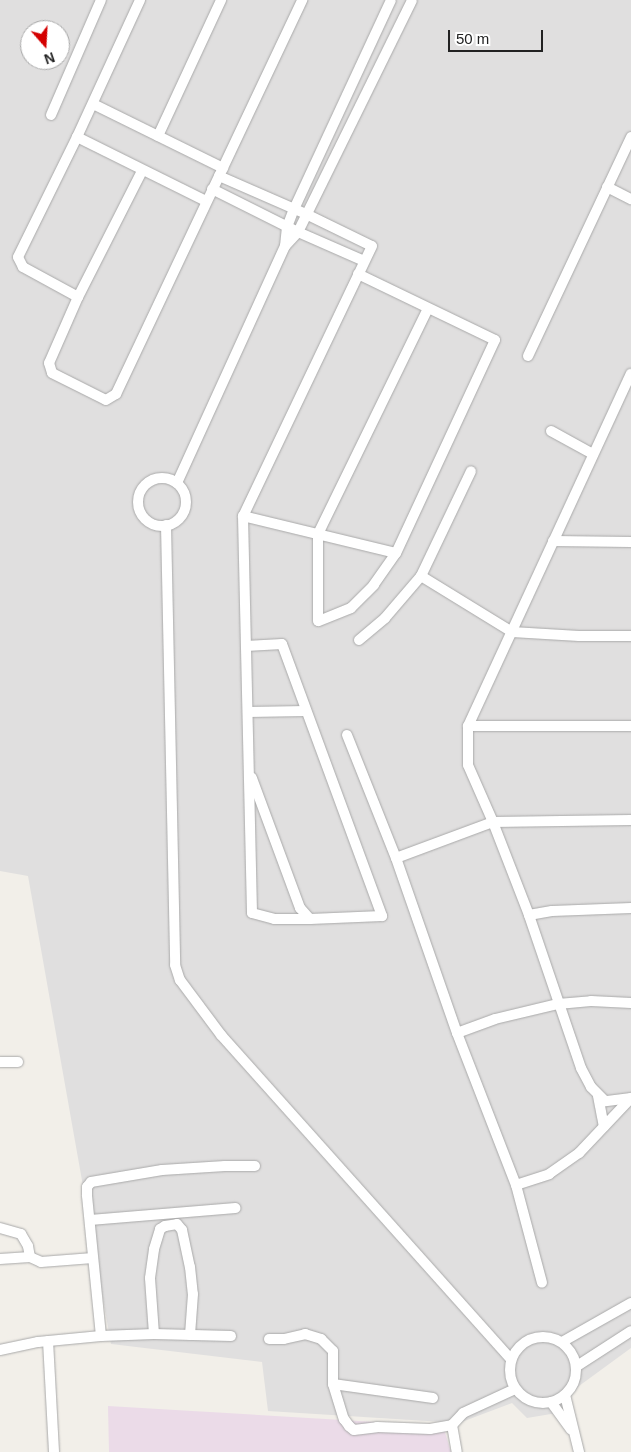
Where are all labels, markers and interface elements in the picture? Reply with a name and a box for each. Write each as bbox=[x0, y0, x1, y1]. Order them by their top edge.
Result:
north arrow bbox=[20, 20, 70, 70]
scale bar bbox=[451, 20, 546, 52]
text: 50 m bbox=[456, 30, 489, 47]
text: N bbox=[42, 49, 57, 67]

